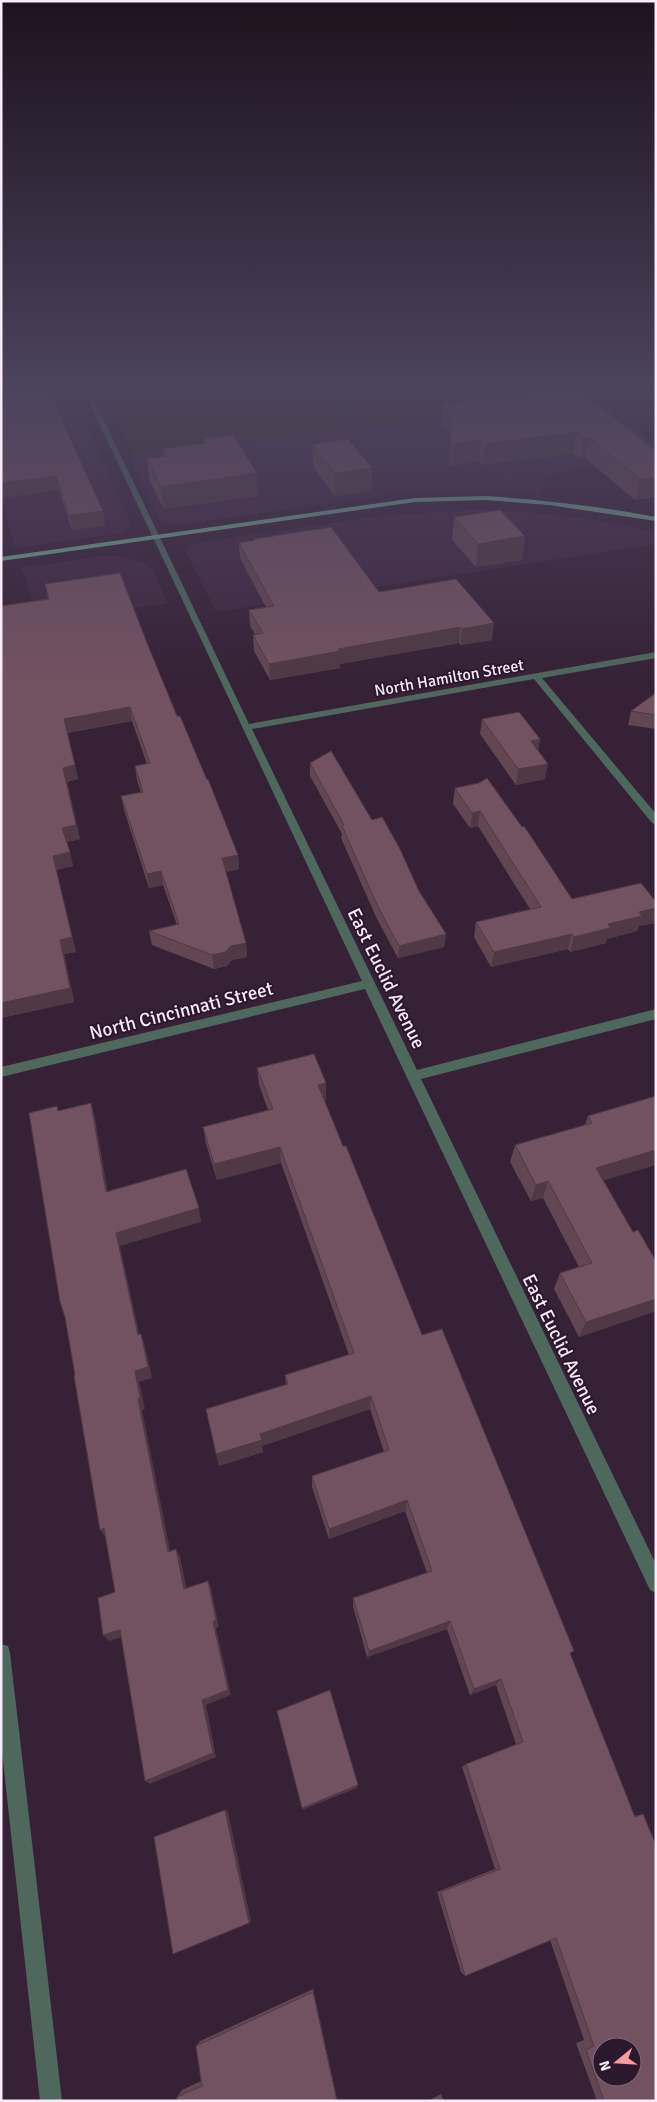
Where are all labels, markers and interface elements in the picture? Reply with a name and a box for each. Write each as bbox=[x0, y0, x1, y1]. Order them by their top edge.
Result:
street label: North Hamilton Street bbox=[373, 655, 526, 701]
street label: East Euclid Avenue bbox=[342, 904, 431, 1053]
street label: North Cincinnati Street bbox=[87, 976, 276, 1045]
street label: East Euclid Avenue bbox=[517, 1270, 606, 1419]
north arrow bbox=[592, 2037, 642, 2087]
text: N bbox=[596, 2059, 615, 2073]

